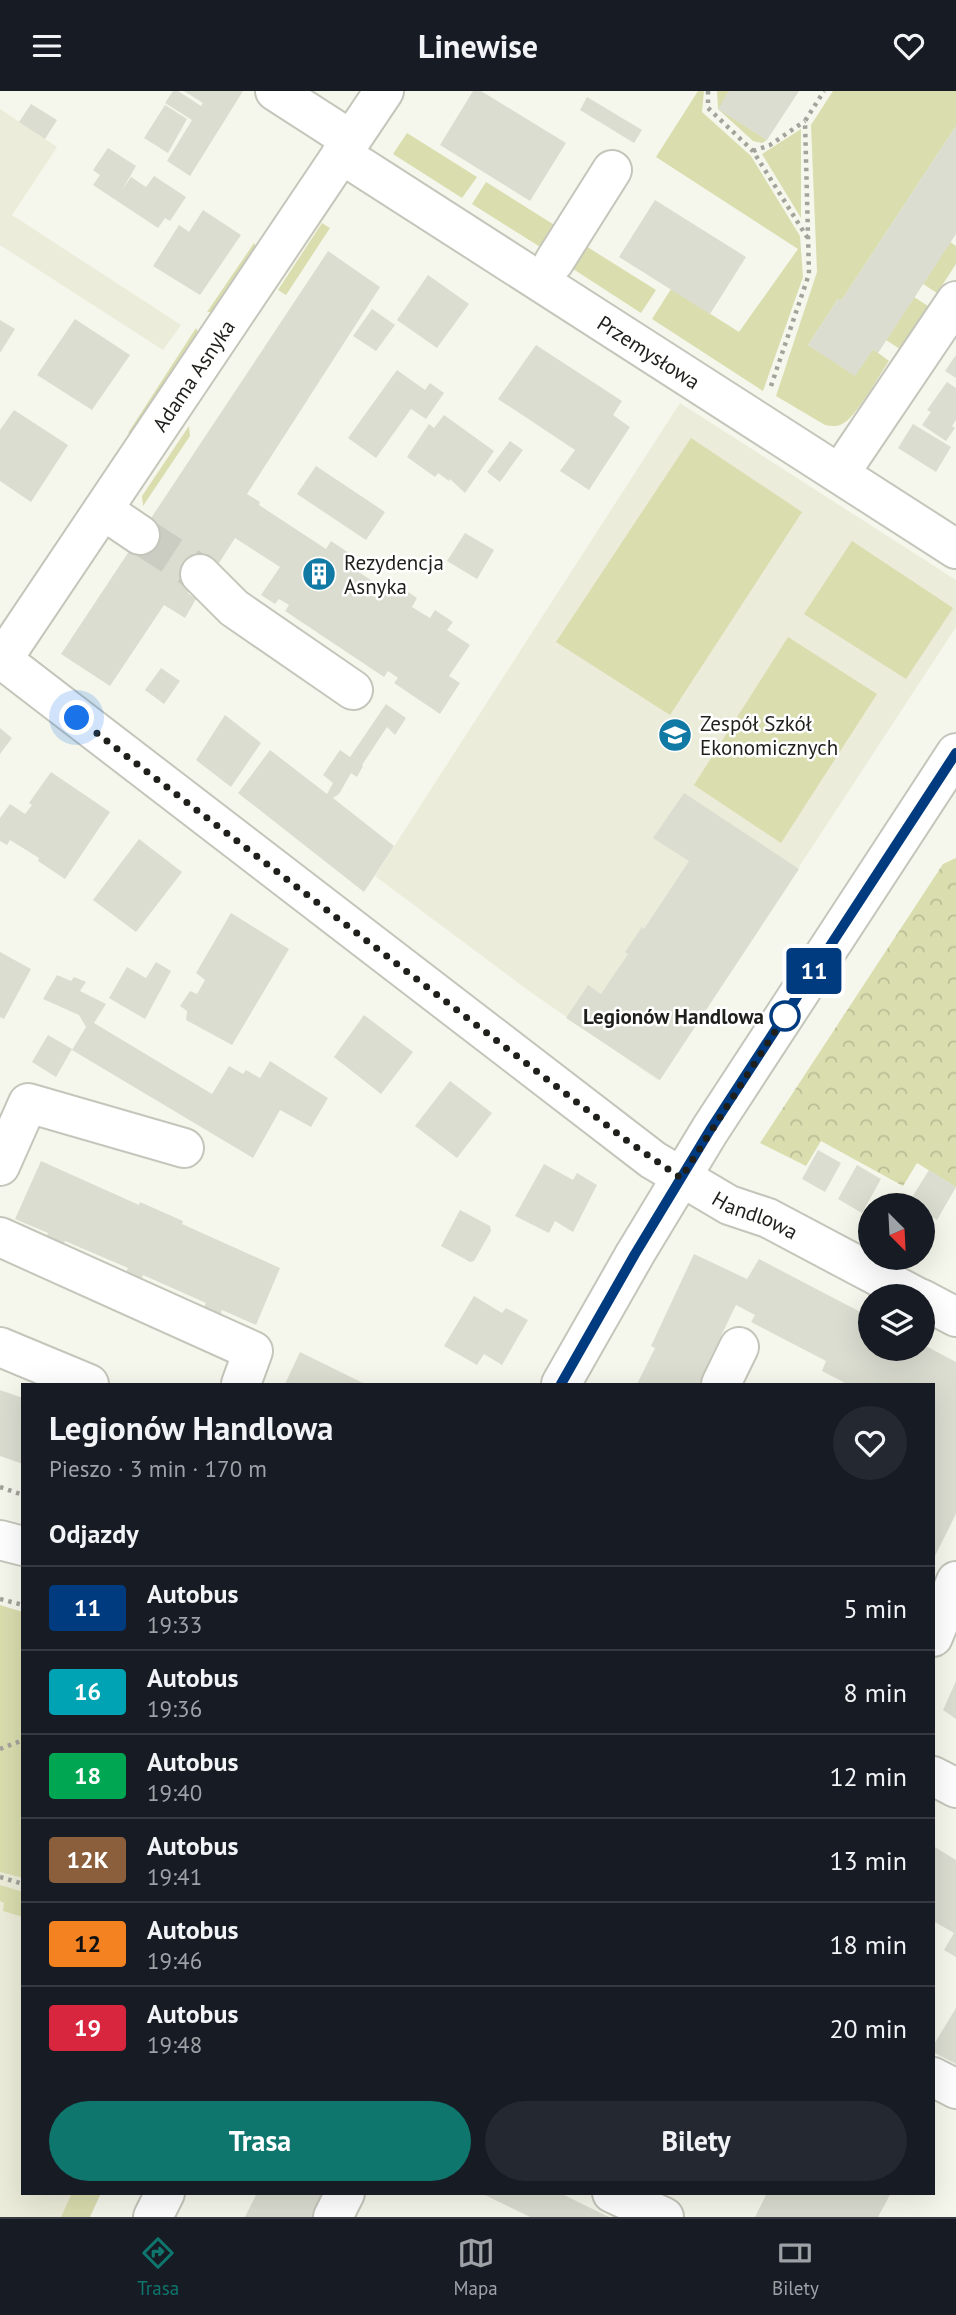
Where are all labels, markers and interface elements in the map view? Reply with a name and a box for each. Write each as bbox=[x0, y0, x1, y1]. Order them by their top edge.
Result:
text: Linewise bbox=[418, 25, 538, 67]
icon: menu bbox=[28, 27, 66, 65]
icon: heart bbox=[890, 27, 928, 65]
street label: Przemysłowa bbox=[593, 309, 705, 395]
street label: Adama Asnyka bbox=[146, 314, 240, 436]
place label: Rezydencja Asnyka bbox=[344, 549, 444, 600]
building icon: Rezydencja Asnyka bbox=[300, 555, 338, 593]
your location bbox=[59, 700, 94, 735]
place label: Zespół Szkół Ekonomicznych bbox=[700, 710, 838, 761]
school or university icon: Zespół Szkół Ekonomicznych bbox=[656, 716, 694, 754]
line badge: 11 bbox=[782, 948, 846, 994]
text: 11 bbox=[800, 955, 828, 986]
marker: Legionów Handlowa bbox=[770, 1001, 800, 1031]
place label: Legionów Handlowa bbox=[583, 1003, 764, 1030]
street label: Handlowa bbox=[707, 1185, 803, 1245]
north arrow bbox=[858, 1193, 934, 1271]
map controls bbox=[858, 1193, 935, 1361]
button: layers bbox=[858, 1284, 935, 1361]
text: Legionów Handlowa bbox=[49, 1406, 333, 1449]
button: heart bbox=[833, 1406, 907, 1480]
text: Pieszo · 3 min · 170 m bbox=[49, 1454, 267, 1483]
text: Odjazdy bbox=[49, 1517, 139, 1550]
text: Autobus bbox=[147, 1577, 239, 1610]
text: 11 bbox=[74, 1592, 101, 1623]
text: 5 min bbox=[844, 1592, 907, 1625]
text: 19:33 bbox=[147, 1610, 202, 1639]
text: Autobus bbox=[147, 1661, 239, 1694]
text: 16 bbox=[74, 1676, 101, 1707]
text: 8 min bbox=[844, 1676, 907, 1709]
text: 19:36 bbox=[147, 1694, 202, 1723]
text: Autobus bbox=[147, 1745, 239, 1778]
text: 18 bbox=[74, 1760, 101, 1791]
text: 12 min bbox=[829, 1760, 907, 1793]
text: 19:40 bbox=[147, 1778, 202, 1807]
text: Autobus bbox=[147, 1829, 239, 1862]
text: 12K bbox=[66, 1844, 109, 1875]
text: 13 min bbox=[829, 1844, 907, 1877]
text: 19:41 bbox=[147, 1862, 202, 1891]
text: Autobus bbox=[147, 1913, 239, 1946]
text: 12 bbox=[74, 1928, 101, 1959]
text: 18 min bbox=[829, 1928, 907, 1961]
text: 19:46 bbox=[147, 1946, 202, 1975]
text: Autobus bbox=[147, 1997, 239, 2030]
text: 19 bbox=[74, 2012, 101, 2043]
text: 20 min bbox=[829, 2012, 907, 2045]
text: 19:48 bbox=[147, 2030, 202, 2059]
button: Trasa bbox=[49, 2101, 471, 2181]
button: Bilety bbox=[485, 2101, 907, 2181]
tab: Trasa bbox=[137, 2234, 179, 2300]
tab: Mapa bbox=[453, 2234, 498, 2300]
tab: Bilety bbox=[772, 2234, 819, 2300]

